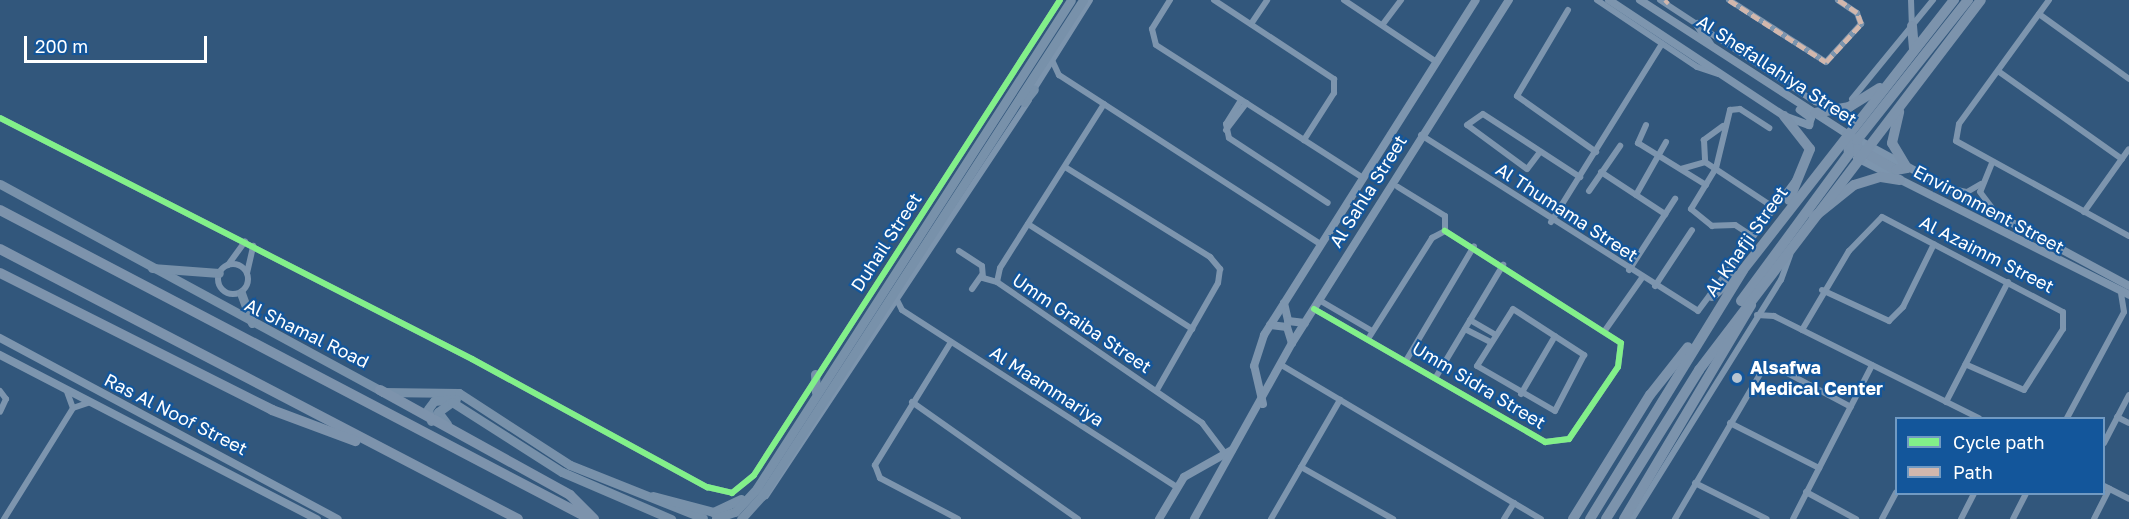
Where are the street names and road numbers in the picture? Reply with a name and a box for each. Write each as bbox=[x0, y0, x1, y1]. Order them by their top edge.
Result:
street label: Al Shefallahiya Street bbox=[1693, 10, 1861, 130]
street label: Al Sahla Street bbox=[1325, 131, 1411, 251]
street label: Al Thumama Street bbox=[1492, 158, 1642, 266]
street label: Environment Street bbox=[1910, 160, 2068, 258]
street label: Al Khafji Street bbox=[1700, 182, 1792, 300]
street label: Duhail Street bbox=[846, 189, 926, 295]
street label: Al Azaimm Street bbox=[1916, 211, 2058, 297]
street label: Umm Graiba Street bbox=[1008, 268, 1156, 378]
street label: Al Shamal Road bbox=[242, 294, 372, 372]
street label: Umm Sidra Street bbox=[1408, 337, 1550, 433]
street label: Al Maammariya bbox=[986, 341, 1108, 431]
street label: Ras Al Noof Street bbox=[101, 369, 251, 459]

